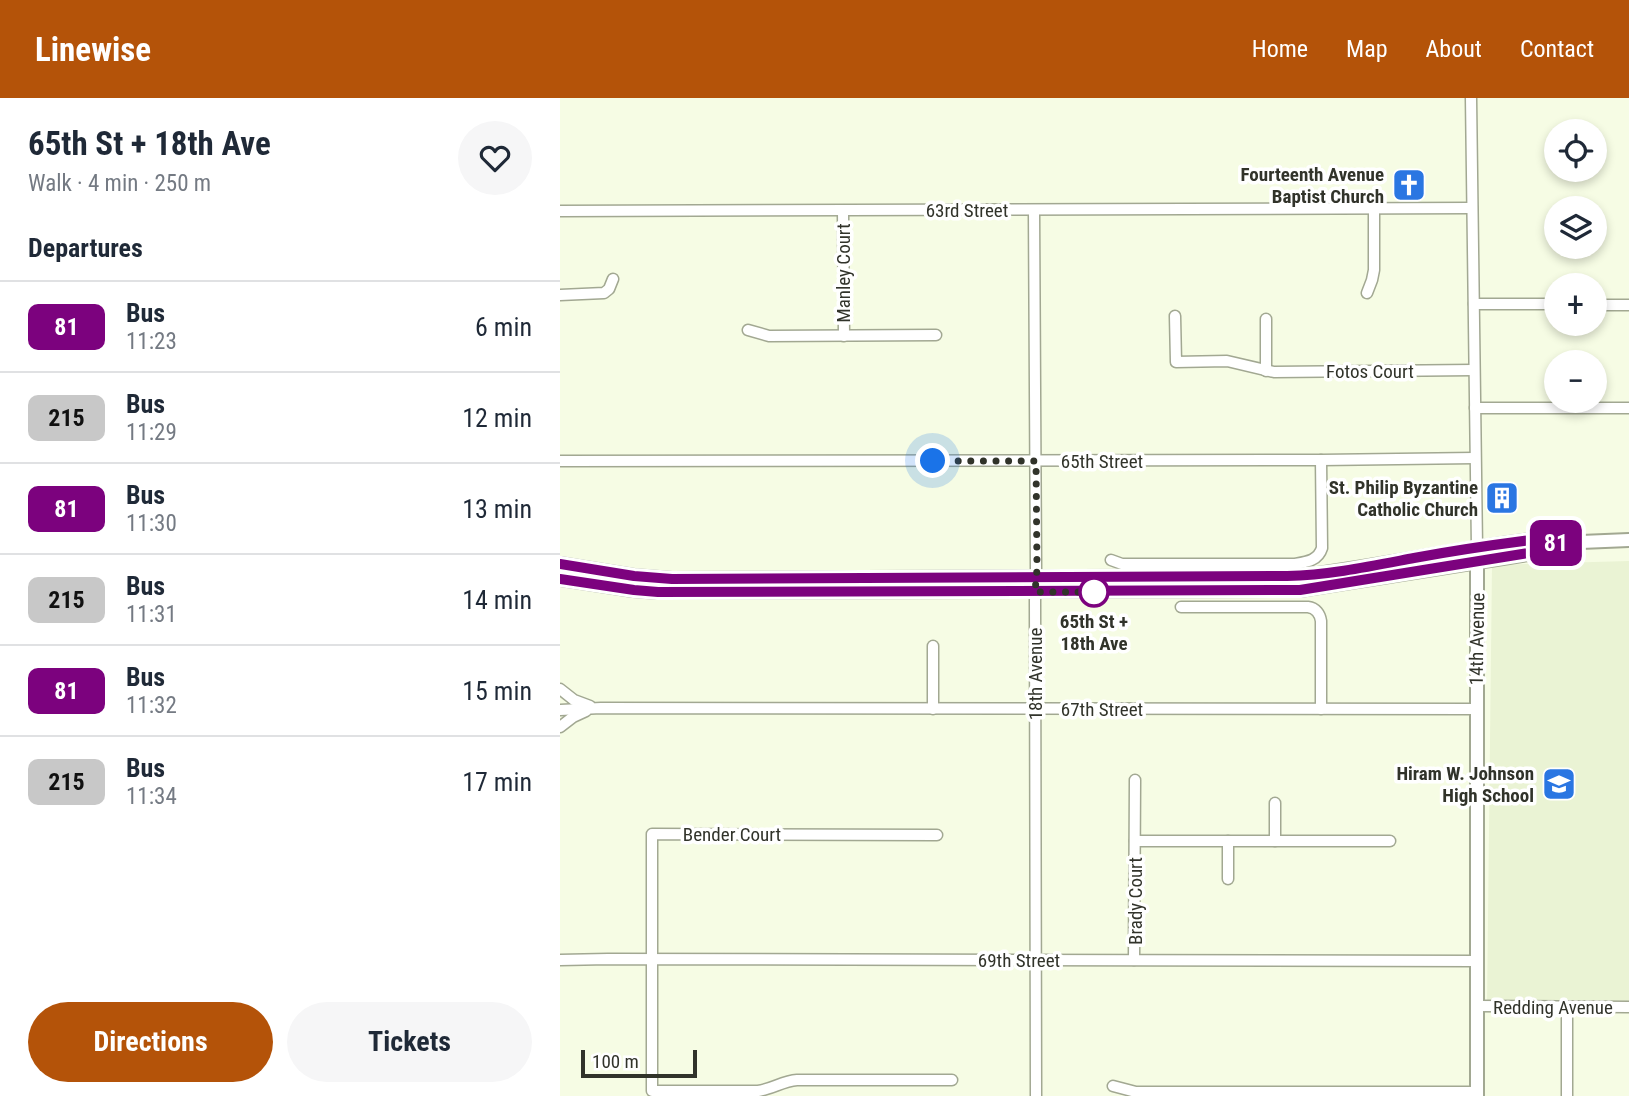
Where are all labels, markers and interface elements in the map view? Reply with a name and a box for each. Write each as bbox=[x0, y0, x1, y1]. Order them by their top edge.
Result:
text: Linewise bbox=[35, 30, 151, 69]
text: Home bbox=[1252, 35, 1308, 63]
text: Map bbox=[1346, 35, 1388, 63]
text: About bbox=[1426, 35, 1482, 63]
text: Contact bbox=[1520, 35, 1594, 63]
map controls bbox=[1544, 119, 1607, 413]
button: locate bbox=[1544, 119, 1607, 182]
button: heart bbox=[458, 121, 532, 195]
text: 65th St + 18th Ave bbox=[28, 124, 271, 163]
place label: Fourteenth Avenue Baptist Church bbox=[1241, 163, 1384, 208]
church icon: Fourteenth Avenue Baptist Church bbox=[1390, 166, 1428, 204]
text: Walk · 4 min · 250 m bbox=[28, 170, 211, 197]
button: layers bbox=[1544, 196, 1607, 259]
street label: 63rd Street bbox=[926, 199, 1008, 222]
street label: Manley Court bbox=[832, 223, 855, 323]
text: Departures bbox=[28, 233, 143, 263]
button: + bbox=[1544, 273, 1607, 336]
text: Bus bbox=[126, 298, 165, 328]
text: 6 min bbox=[475, 312, 532, 342]
text: 81 bbox=[54, 313, 79, 341]
text: 11:23 bbox=[126, 328, 177, 355]
button: − bbox=[1544, 350, 1607, 413]
street label: Fotos Court bbox=[1326, 360, 1414, 383]
text: Bus bbox=[126, 389, 165, 419]
text: 12 min bbox=[462, 403, 532, 433]
text: 215 bbox=[48, 404, 85, 432]
text: 11:29 bbox=[126, 419, 177, 446]
your location bbox=[915, 443, 950, 478]
street label: 65th Street bbox=[1061, 450, 1143, 473]
place label: St. Philip Byzantine Catholic Church bbox=[1329, 476, 1478, 521]
building icon: St. Philip Byzantine Catholic Church bbox=[1483, 479, 1521, 517]
text: Bus bbox=[126, 480, 165, 510]
text: 13 min bbox=[462, 494, 532, 524]
text: 81 bbox=[54, 495, 79, 523]
text: 11:30 bbox=[126, 510, 177, 537]
line badge: 81 bbox=[1524, 520, 1588, 566]
text: 81 bbox=[1544, 529, 1568, 557]
text: Bus bbox=[126, 571, 165, 601]
marker: 65th St + 18th Ave bbox=[1079, 577, 1109, 607]
text: 14 min bbox=[462, 585, 532, 615]
text: 215 bbox=[48, 586, 85, 614]
street label: 14th Avenue bbox=[1465, 592, 1489, 686]
text: 11:31 bbox=[126, 601, 177, 628]
place label: 65th St + 18th Ave bbox=[1060, 610, 1128, 655]
street label: 18th Avenue bbox=[1024, 628, 1047, 720]
text: Bus bbox=[126, 662, 165, 692]
text: 15 min bbox=[462, 676, 532, 706]
text: 81 bbox=[54, 677, 79, 705]
text: 11:32 bbox=[126, 692, 177, 719]
street label: 67th Street bbox=[1061, 698, 1143, 721]
text: Bus bbox=[126, 753, 165, 783]
place label: Hiram W. Johnson High School bbox=[1396, 762, 1534, 807]
school or university icon: Hiram W. Johnson High School bbox=[1540, 765, 1578, 803]
text: 17 min bbox=[462, 767, 532, 797]
text: 215 bbox=[48, 768, 85, 796]
text: 11:34 bbox=[126, 783, 177, 810]
street label: Bender Court bbox=[683, 823, 781, 846]
street label: Brady Court bbox=[1124, 857, 1147, 945]
street label: 69th Street bbox=[978, 949, 1060, 972]
street label: Redding Avenue bbox=[1493, 996, 1613, 1019]
button: Directions bbox=[28, 1002, 273, 1082]
button: Tickets bbox=[287, 1002, 532, 1082]
scale bar bbox=[581, 1047, 696, 1079]
text: 100 m bbox=[592, 1050, 639, 1073]

